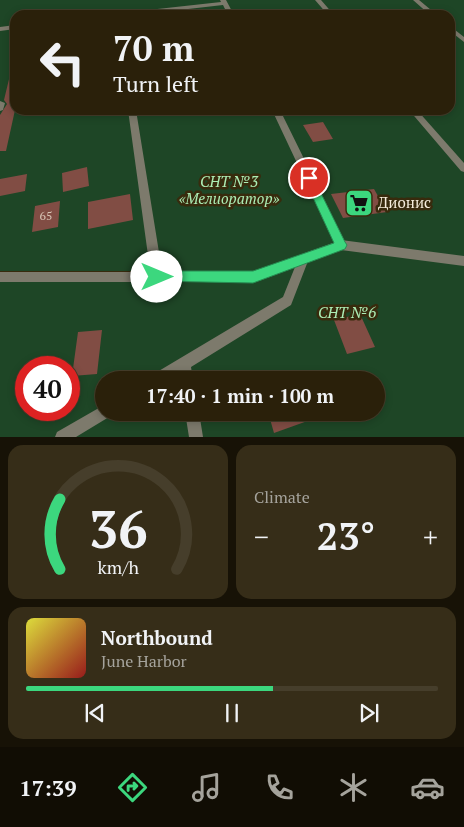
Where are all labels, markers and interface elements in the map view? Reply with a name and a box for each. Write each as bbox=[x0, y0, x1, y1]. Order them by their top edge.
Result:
text: 70 m bbox=[113, 25, 194, 71]
icon: left bbox=[30, 30, 95, 95]
text: Turn left bbox=[113, 69, 199, 98]
pin bbox=[288, 157, 330, 199]
icon: arrive bbox=[295, 164, 323, 192]
park label: СНТ №3 «Мелиоратор» bbox=[179, 171, 280, 208]
supermarket icon: Дионис bbox=[344, 188, 374, 218]
place label: Дионис bbox=[378, 192, 431, 212]
house number: 65 bbox=[40, 208, 52, 223]
position arrow bbox=[130, 250, 182, 302]
park label: СНТ №6 bbox=[318, 302, 376, 322]
speed limit sign: 40 bbox=[15, 356, 80, 421]
text: 17:40 · 1 min · 100 m bbox=[146, 383, 334, 408]
text: Climate bbox=[254, 486, 310, 508]
text: 36 bbox=[89, 494, 147, 563]
text: 23° bbox=[317, 511, 375, 561]
text: − bbox=[254, 518, 269, 555]
text: + bbox=[423, 518, 438, 555]
text: km/h bbox=[97, 555, 139, 579]
text: Northbound bbox=[101, 625, 213, 650]
text: June Harbor bbox=[101, 650, 187, 672]
icon: previous bbox=[81, 699, 109, 727]
icon: pause bbox=[218, 699, 246, 727]
icon: next bbox=[355, 699, 383, 727]
icon: directions bbox=[115, 770, 150, 805]
icon: music bbox=[189, 770, 224, 805]
icon: phone bbox=[262, 770, 297, 805]
icon: climate bbox=[336, 770, 371, 805]
icon: car bbox=[410, 770, 445, 805]
text: 17:39 bbox=[19, 773, 77, 802]

